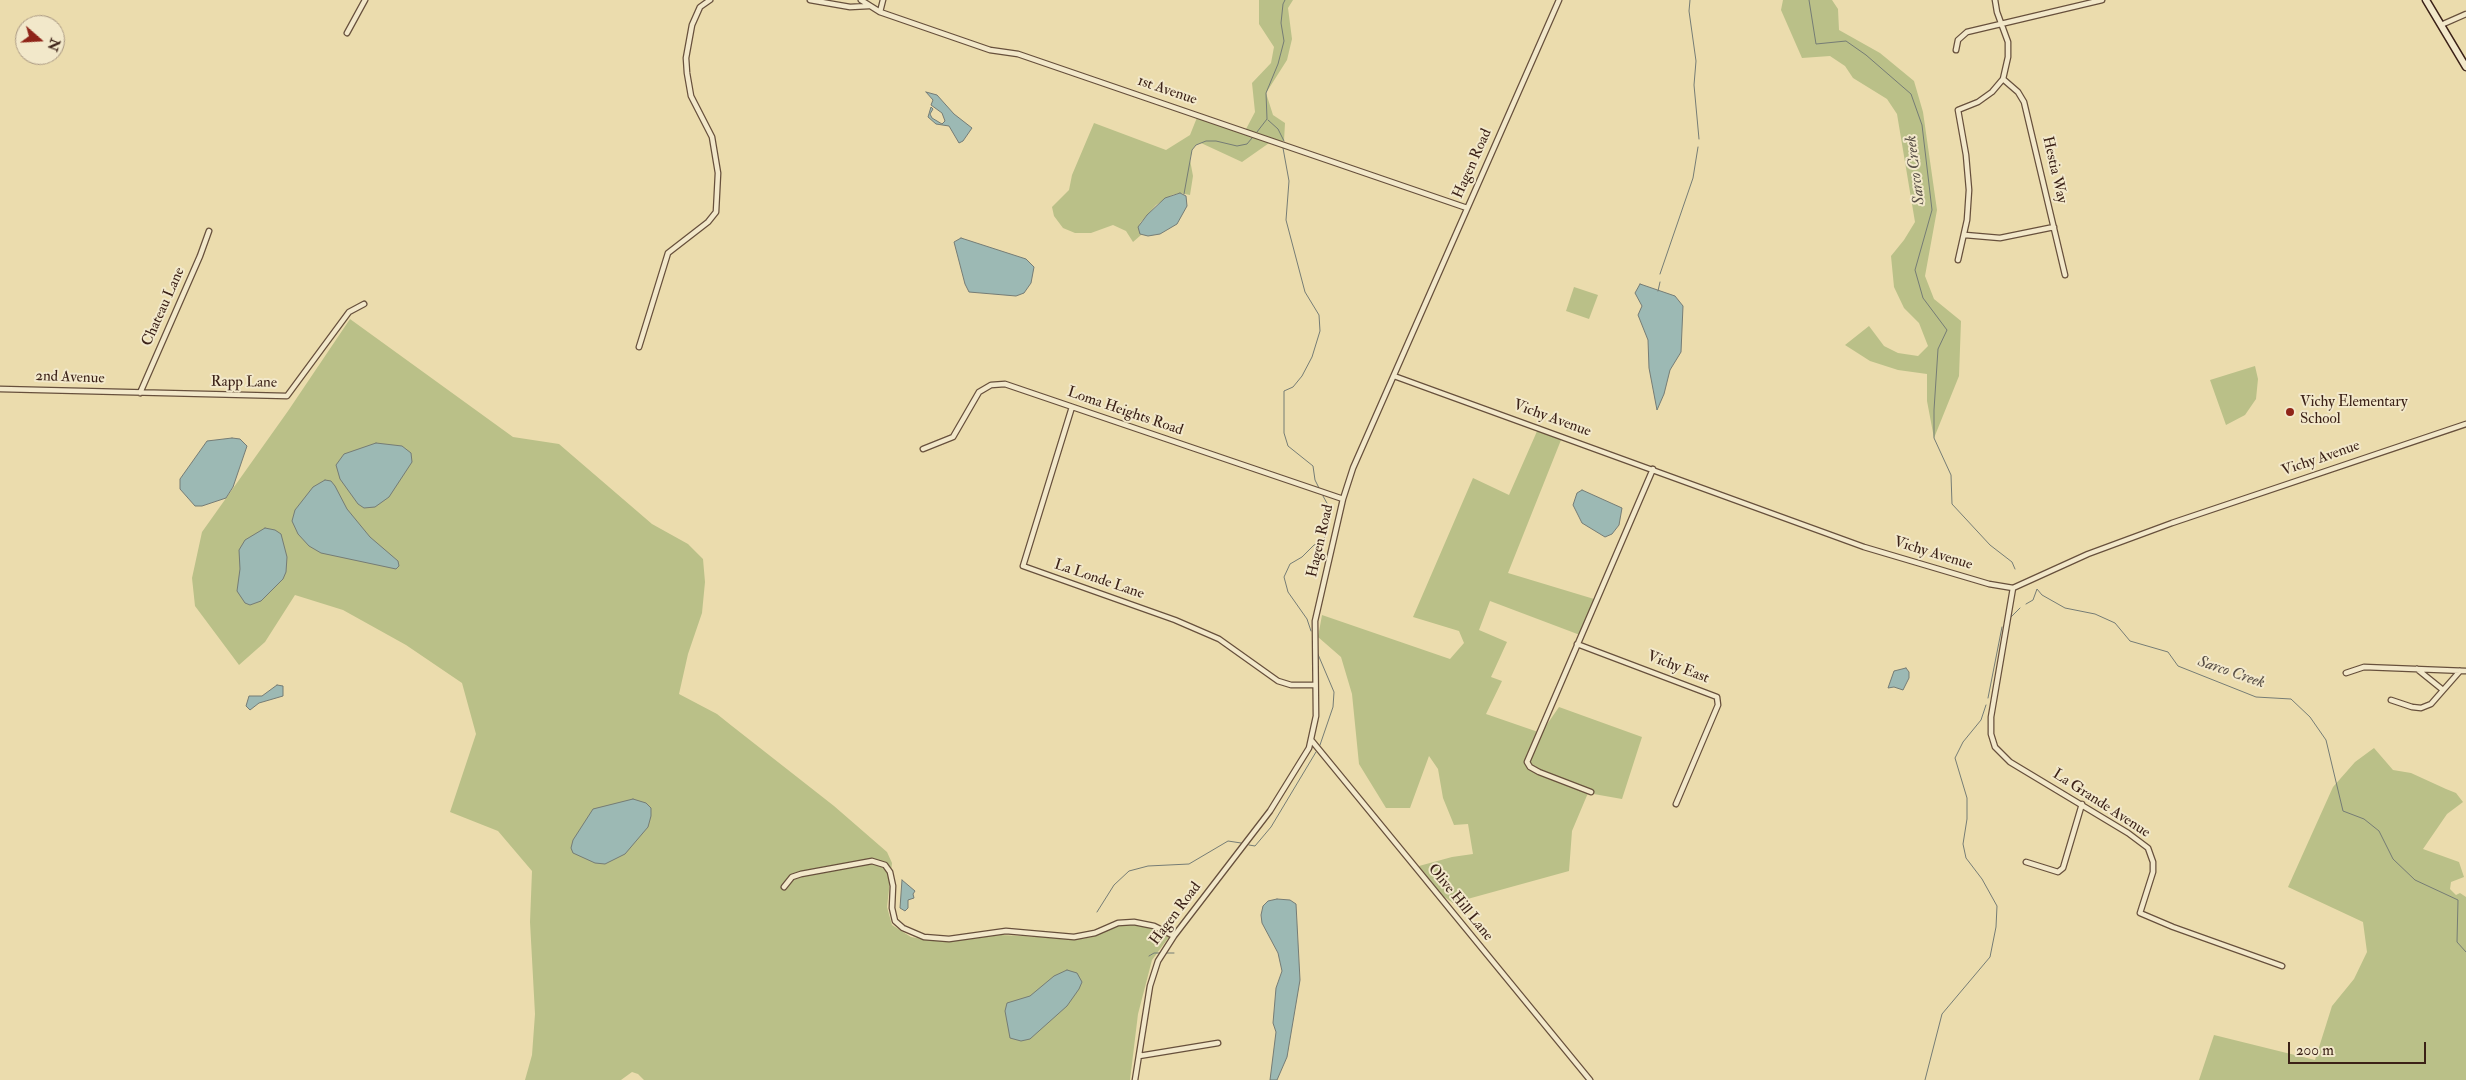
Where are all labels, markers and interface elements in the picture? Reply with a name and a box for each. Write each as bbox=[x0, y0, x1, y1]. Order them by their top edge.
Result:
north arrow bbox=[15, 15, 65, 65]
text: N bbox=[44, 36, 64, 53]
street label: 1st Avenue bbox=[1135, 72, 1199, 110]
street label: Hagen Road bbox=[1450, 126, 1496, 202]
water label: Sarco Creek bbox=[1902, 134, 1930, 206]
street label: Hestia Way bbox=[2038, 135, 2070, 205]
street label: Chateau Lane bbox=[139, 265, 189, 349]
street label: 2nd Avenue bbox=[35, 368, 105, 388]
street label: Rapp Lane bbox=[211, 373, 277, 393]
street label: Loma Heights Road bbox=[1065, 384, 1185, 440]
place label: Vichy Elementary School bbox=[2300, 394, 2408, 429]
street label: Vichy Avenue bbox=[1511, 397, 1593, 441]
marker: Vichy Elementary School bbox=[2284, 406, 2296, 418]
street label: Vichy Avenue bbox=[2280, 437, 2362, 481]
street label: Hagen Road bbox=[1304, 503, 1338, 579]
street label: Vichy Avenue bbox=[1891, 533, 1975, 575]
street label: La Londe Lane bbox=[1052, 556, 1146, 604]
street label: Vichy East bbox=[1644, 648, 1712, 688]
water label: Sarco Creek bbox=[2195, 653, 2267, 693]
street label: La Grande Avenue bbox=[2049, 766, 2153, 842]
street label: Olive Hill Lane bbox=[1423, 861, 1497, 945]
street label: Hagen Road bbox=[1146, 879, 1206, 949]
scale bar bbox=[2291, 1032, 2428, 1064]
text: 200 m bbox=[2296, 1041, 2334, 1060]

